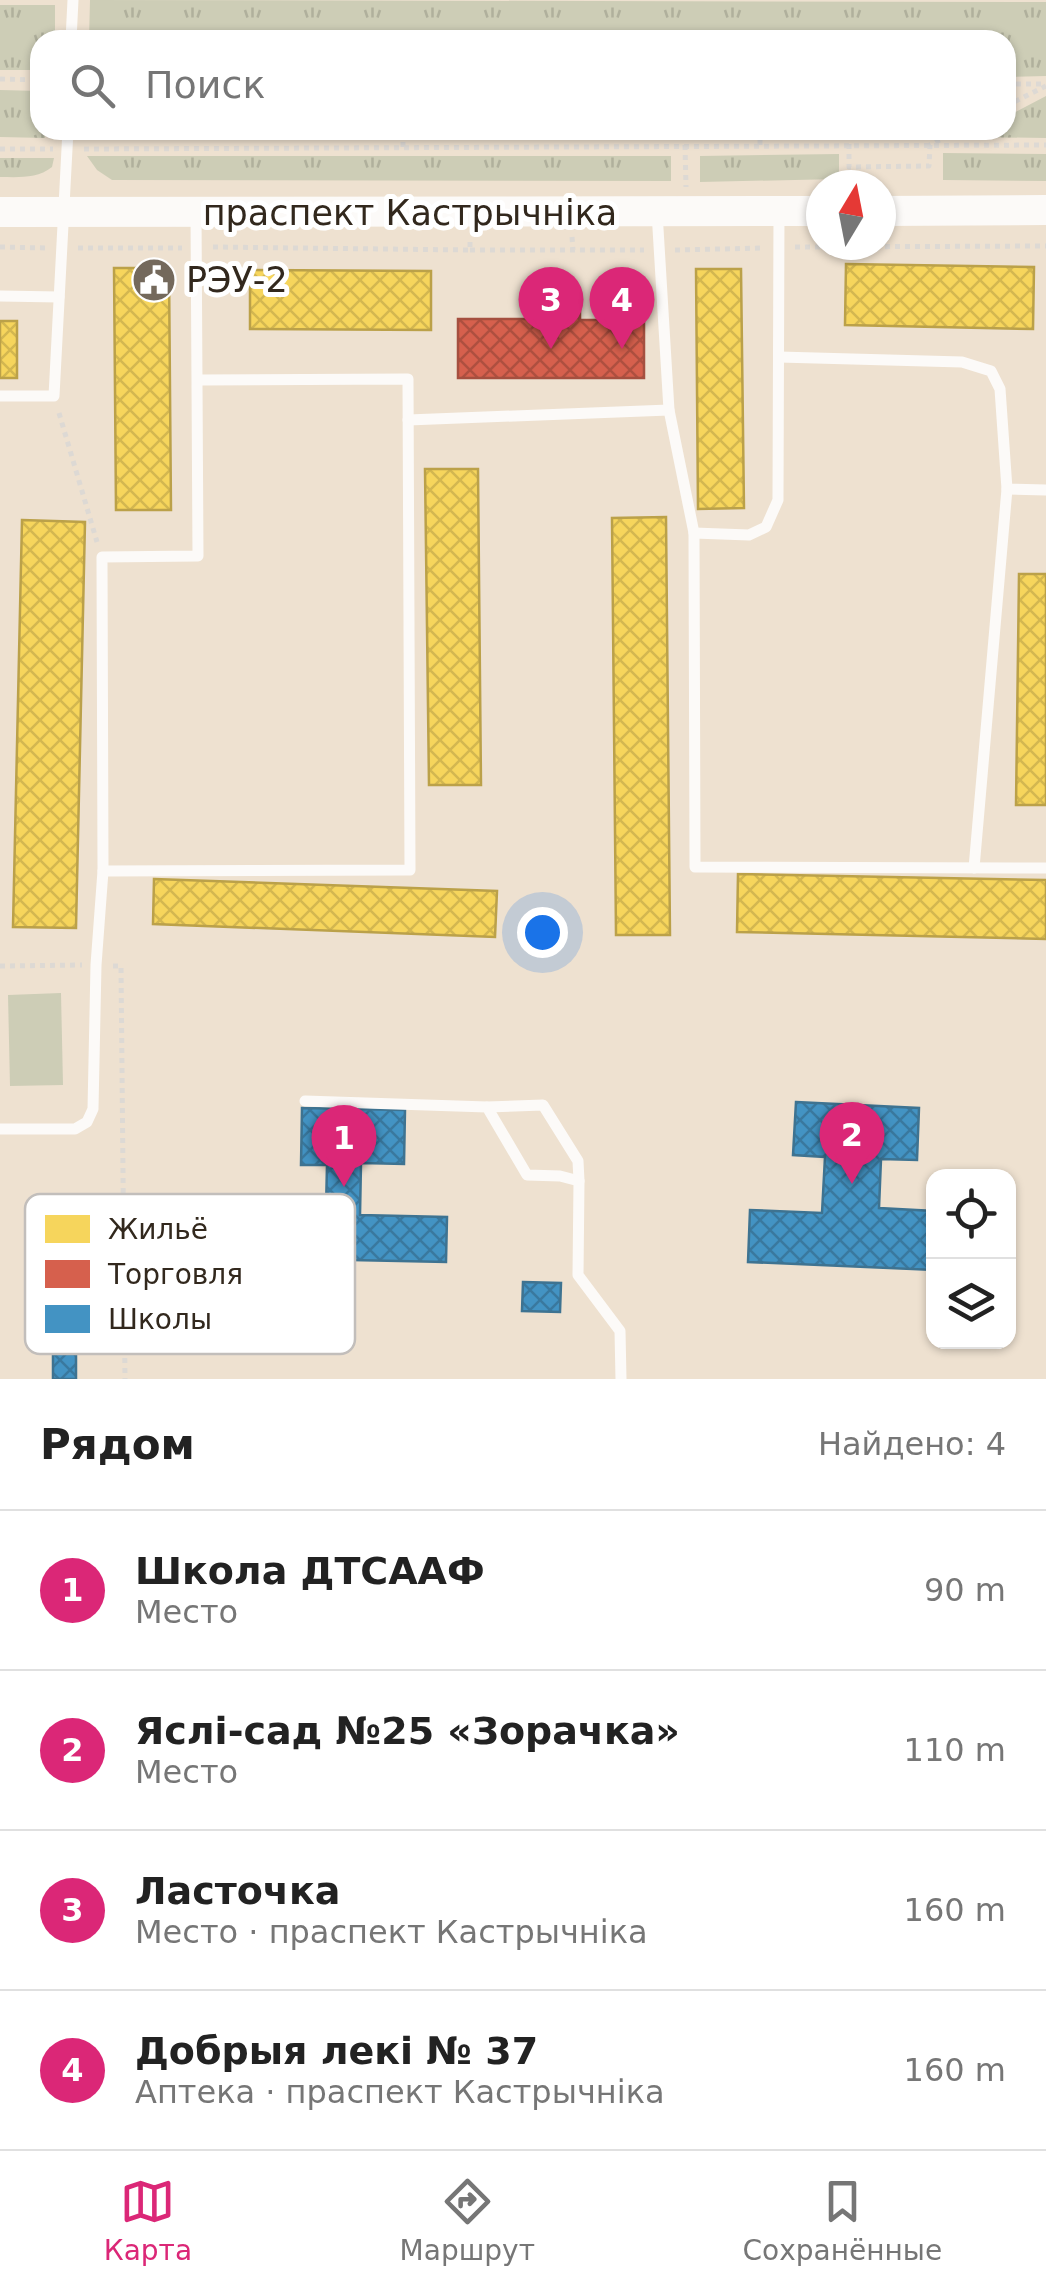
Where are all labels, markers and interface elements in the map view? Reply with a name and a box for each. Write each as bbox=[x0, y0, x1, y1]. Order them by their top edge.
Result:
search box bbox=[30, 30, 1016, 140]
icon: search bbox=[65, 58, 120, 113]
text: Поиск bbox=[145, 63, 265, 107]
north arrow bbox=[806, 170, 896, 260]
street label: праспект Кастрычніка bbox=[203, 193, 617, 233]
public building icon: РЭУ-2 bbox=[131, 257, 177, 303]
place label: РЭУ-2 bbox=[186, 260, 288, 300]
pin: 3 bbox=[518, 266, 584, 349]
pin: 4 bbox=[590, 266, 654, 349]
your location bbox=[517, 907, 568, 958]
pin: 2 bbox=[820, 1102, 884, 1184]
pin: 1 bbox=[312, 1104, 376, 1187]
map controls bbox=[926, 1169, 1016, 1349]
button: locate bbox=[926, 1169, 1016, 1259]
legend bbox=[25, 1194, 355, 1354]
text: Жильё bbox=[108, 1213, 208, 1246]
text: Торговля bbox=[107, 1258, 243, 1291]
button: layers bbox=[926, 1259, 1016, 1349]
text: Школы bbox=[108, 1303, 212, 1336]
text: Рядом bbox=[40, 1420, 195, 1469]
text: Найдено: 4 bbox=[818, 1425, 1006, 1463]
text: Школа ДТСААФ bbox=[135, 1549, 485, 1593]
text: 1 bbox=[61, 1571, 84, 1609]
text: 90 m bbox=[924, 1571, 1006, 1609]
text: Место bbox=[135, 1593, 238, 1631]
text: Яслі-сад №25 «Зорачка» bbox=[135, 1709, 680, 1753]
text: 2 bbox=[61, 1731, 84, 1769]
text: 110 m bbox=[904, 1731, 1006, 1769]
text: Место bbox=[135, 1753, 238, 1791]
text: Ласточка bbox=[135, 1869, 340, 1913]
text: 3 bbox=[61, 1891, 84, 1929]
text: 160 m bbox=[904, 1891, 1006, 1929]
text: Место · праспект Кастрычніка bbox=[135, 1913, 648, 1951]
text: Добрыя лекі № 37 bbox=[135, 2029, 538, 2073]
text: 4 bbox=[61, 2051, 84, 2089]
text: 160 m bbox=[904, 2051, 1006, 2089]
text: Аптека · праспект Кастрычніка bbox=[135, 2073, 665, 2111]
tab: Карта bbox=[104, 2174, 192, 2267]
tab: Маршрут bbox=[400, 2174, 535, 2267]
tab: Сохранённые bbox=[743, 2174, 942, 2267]

